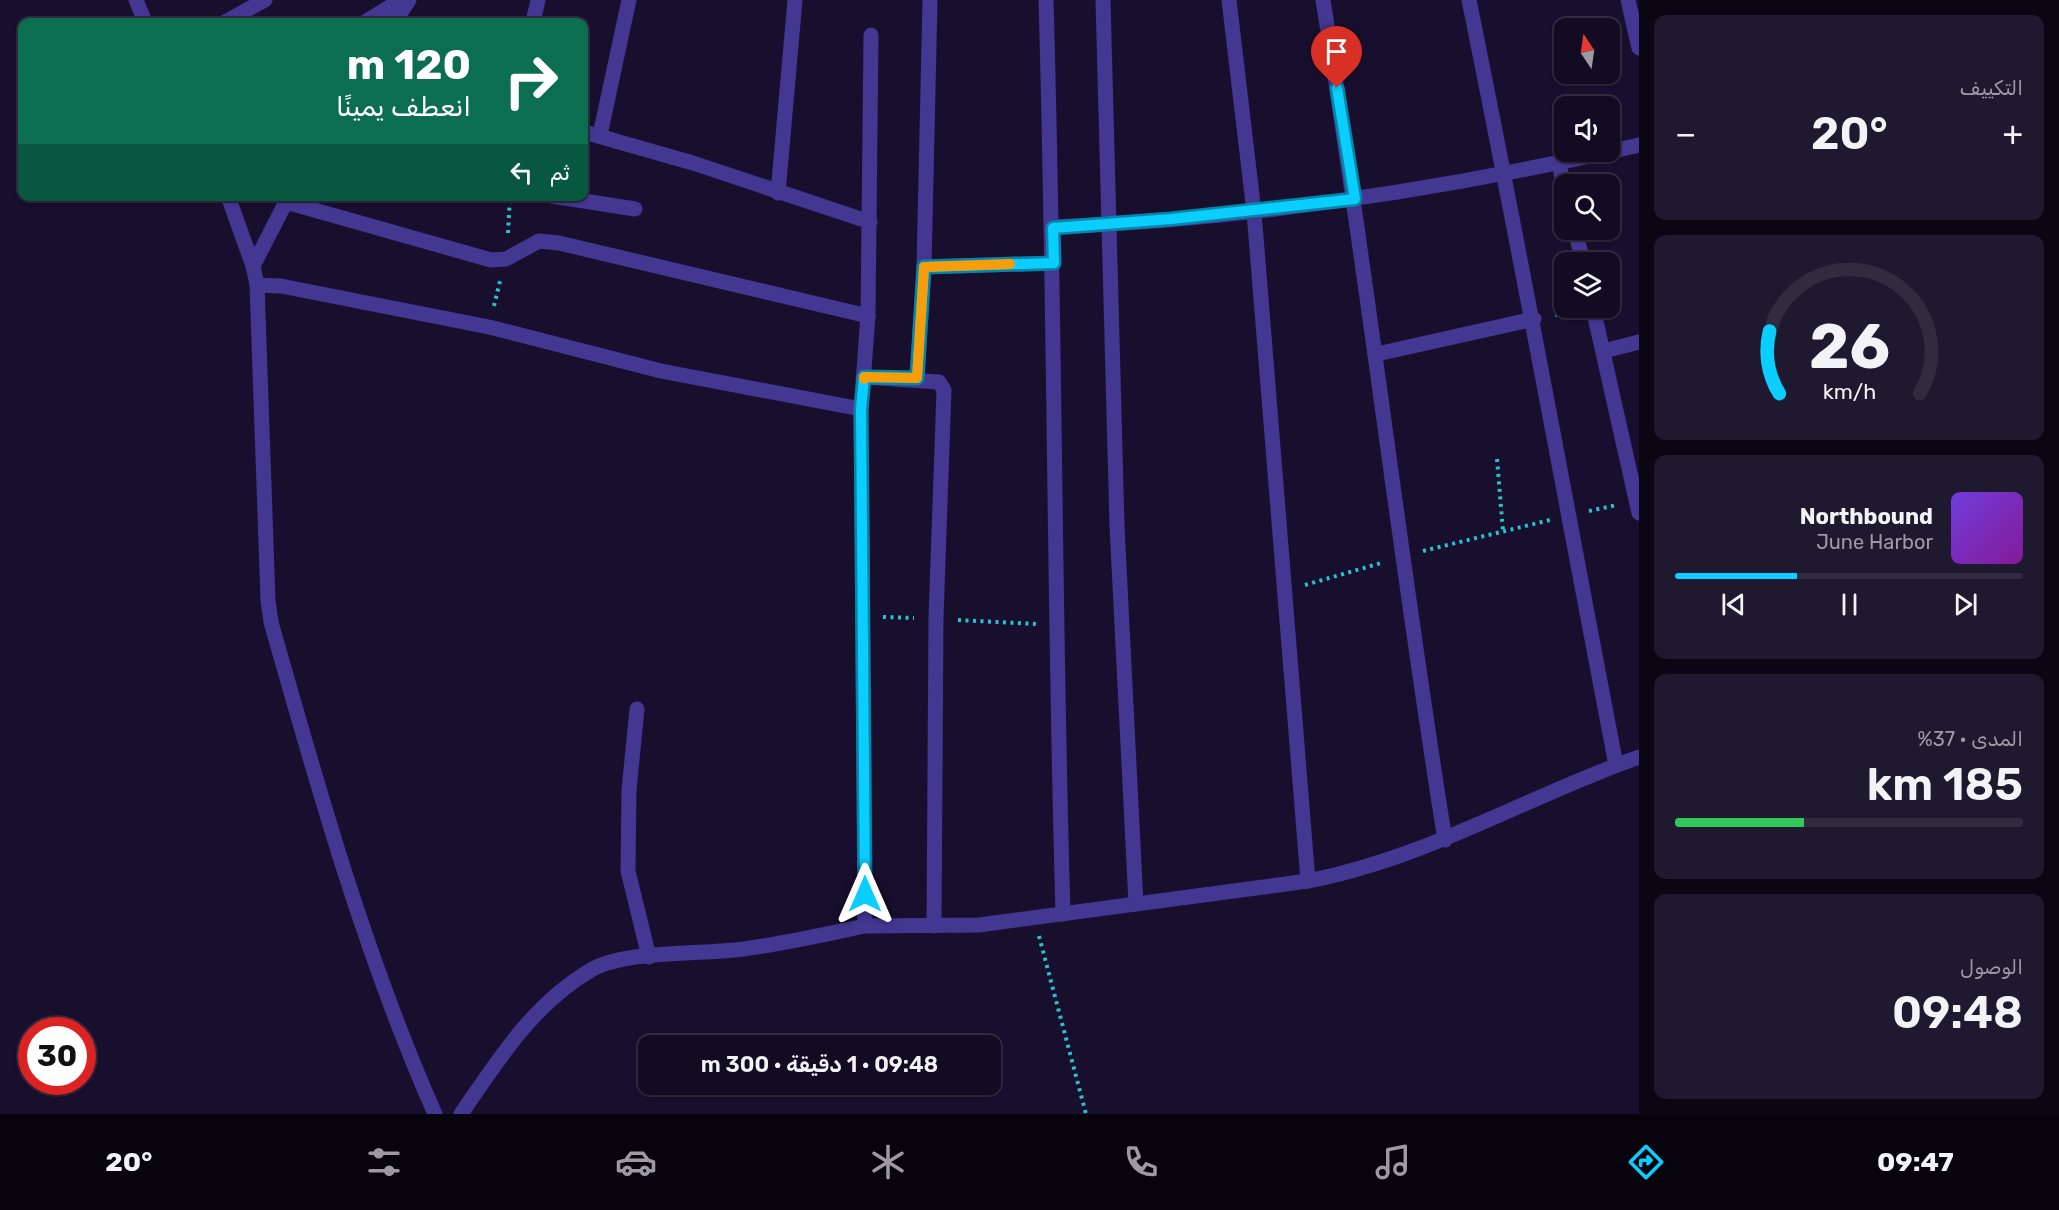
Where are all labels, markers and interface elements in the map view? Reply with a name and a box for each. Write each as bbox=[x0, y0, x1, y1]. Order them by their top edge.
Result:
north arrow bbox=[1554, 18, 1620, 84]
map controls bbox=[1554, 18, 1620, 318]
pin bbox=[1311, 26, 1362, 88]
icon: arrive bbox=[1320, 35, 1353, 68]
text: 120 m bbox=[347, 40, 471, 90]
icon: right bbox=[492, 42, 570, 120]
text: التكييف bbox=[1960, 76, 2023, 100]
text: انعطف يمينًا bbox=[336, 91, 471, 123]
button: sound bbox=[1554, 96, 1620, 162]
text: 20° bbox=[1811, 107, 1888, 160]
text: − bbox=[1675, 114, 1696, 153]
text: + bbox=[2002, 114, 2023, 153]
icon: left bbox=[505, 156, 538, 189]
text: ثم bbox=[550, 159, 570, 186]
button: search bbox=[1554, 174, 1620, 240]
button: layers bbox=[1554, 252, 1620, 318]
text: 26 bbox=[1808, 310, 1890, 384]
text: km/h bbox=[1822, 380, 1876, 405]
text: Northbound bbox=[1800, 503, 1933, 530]
text: June Harbor bbox=[1816, 530, 1933, 554]
icon: previous bbox=[1717, 588, 1750, 621]
icon: pause bbox=[1833, 588, 1866, 621]
icon: next bbox=[1949, 588, 1982, 621]
text: المدى · 37% bbox=[1917, 727, 2023, 751]
text: 185 km bbox=[1867, 758, 2023, 811]
position arrow bbox=[833, 862, 897, 926]
text: الوصول bbox=[1960, 955, 2023, 979]
text: 09:48 bbox=[1892, 986, 2023, 1039]
speed limit sign: 30 bbox=[18, 1017, 96, 1095]
text: 09:48 · 1 دقيقة · 300 m bbox=[701, 1051, 938, 1078]
icon: filters bbox=[363, 1141, 405, 1183]
icon: car bbox=[615, 1141, 657, 1183]
icon: climate bbox=[867, 1141, 909, 1183]
icon: phone bbox=[1120, 1141, 1162, 1183]
icon: music bbox=[1372, 1141, 1414, 1183]
icon: directions bbox=[1625, 1141, 1667, 1183]
text: 20° bbox=[105, 1146, 152, 1178]
text: 09:47 bbox=[1877, 1146, 1954, 1178]

